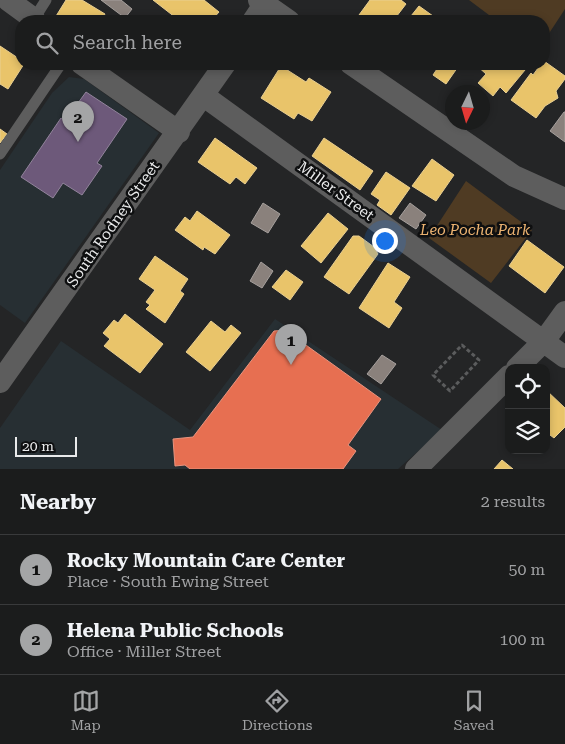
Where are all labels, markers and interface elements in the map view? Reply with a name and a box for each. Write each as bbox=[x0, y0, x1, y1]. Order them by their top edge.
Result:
search box bbox=[15, 15, 550, 70]
icon: search bbox=[33, 29, 61, 57]
text: Search here bbox=[73, 31, 182, 54]
north arrow bbox=[445, 85, 490, 130]
pin: 2 bbox=[62, 101, 94, 142]
street label: South Rodney Street bbox=[63, 157, 164, 290]
street label: Miller Street bbox=[294, 157, 378, 225]
park label: Leo Pocha Park bbox=[419, 221, 531, 239]
your location bbox=[372, 228, 398, 254]
pin: 1 bbox=[275, 324, 307, 365]
map controls bbox=[505, 364, 550, 454]
button: locate bbox=[505, 364, 550, 409]
button: layers bbox=[505, 409, 550, 454]
scale bar bbox=[15, 434, 78, 457]
text: 20 m bbox=[22, 438, 54, 454]
text: Nearby bbox=[20, 490, 96, 514]
text: 2 results bbox=[481, 492, 545, 511]
text: Rocky Mountain Care Center bbox=[67, 549, 345, 572]
text: 1 bbox=[32, 560, 40, 579]
text: 50 m bbox=[508, 560, 545, 579]
text: Place · South Ewing Street bbox=[67, 572, 269, 591]
text: Helena Public Schools bbox=[67, 619, 283, 642]
text: 2 bbox=[32, 630, 40, 649]
text: 100 m bbox=[499, 630, 545, 649]
text: Office · Miller Street bbox=[67, 642, 221, 661]
tab: Map bbox=[71, 687, 101, 733]
tab: Directions bbox=[242, 687, 312, 733]
tab: Saved bbox=[454, 687, 494, 733]

